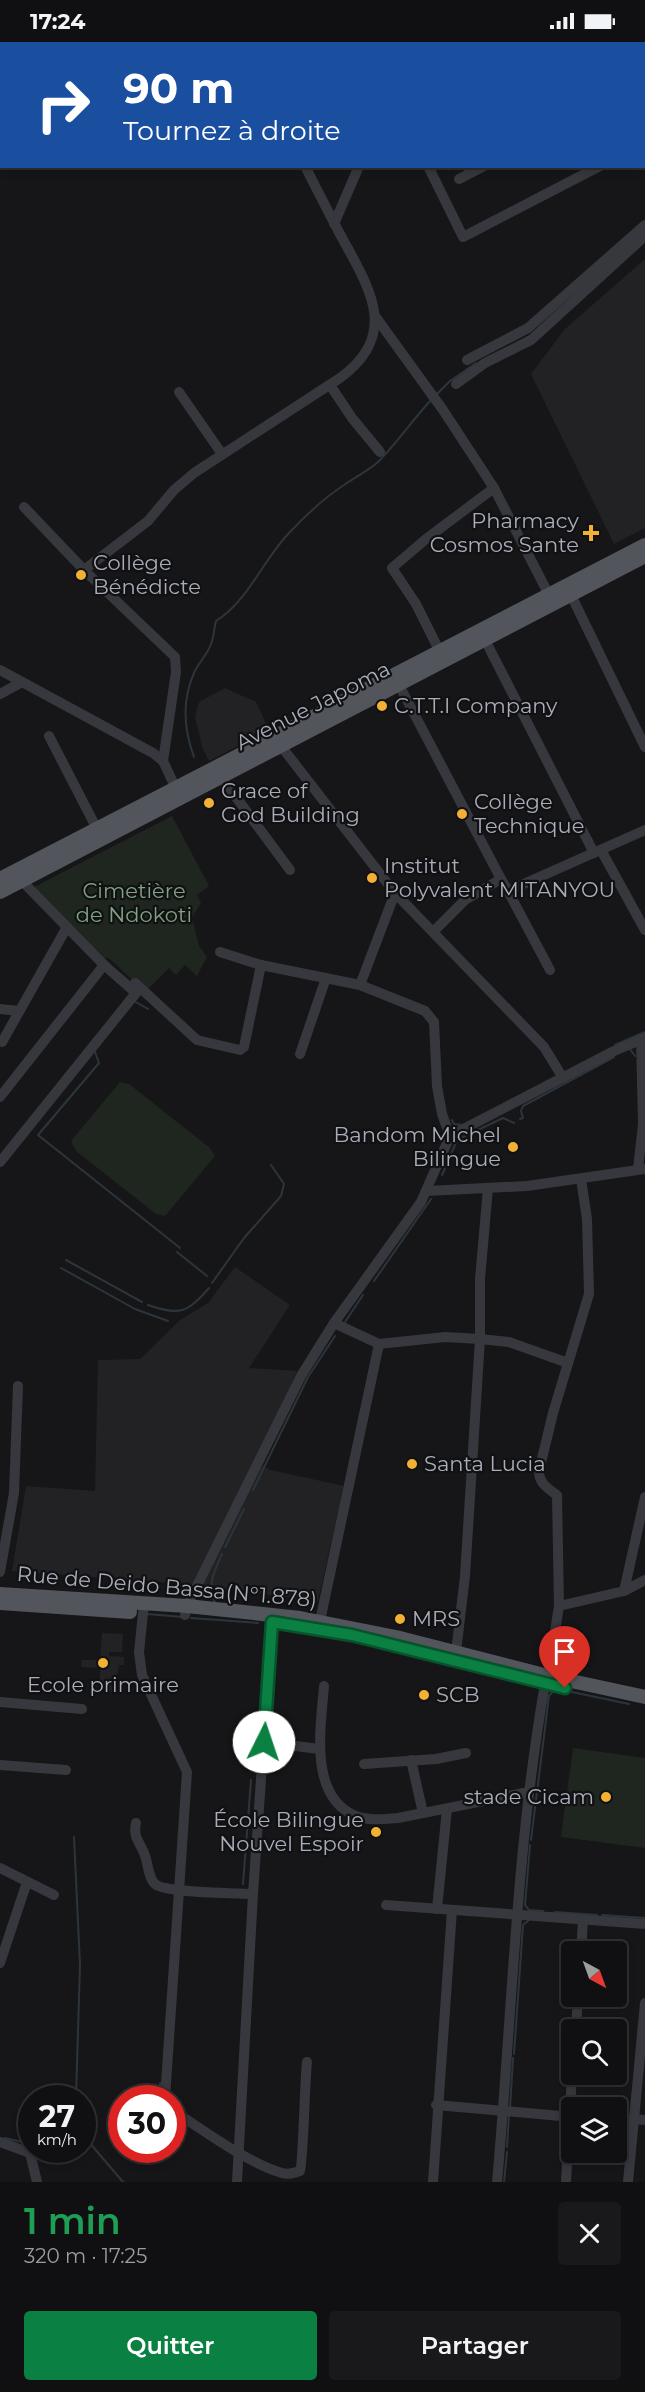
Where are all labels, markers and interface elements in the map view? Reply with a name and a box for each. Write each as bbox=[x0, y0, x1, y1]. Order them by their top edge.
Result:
text: 17:24 bbox=[30, 8, 86, 35]
text: 90 m bbox=[123, 62, 234, 114]
icon: right bbox=[24, 66, 102, 144]
text: Tournez à droite bbox=[123, 114, 341, 147]
place label: Pharmacy Cosmos Sante bbox=[430, 508, 580, 557]
marker: Pharmacy Cosmos Sante bbox=[584, 526, 598, 540]
place label: Collège Bénédicte bbox=[93, 550, 201, 599]
marker: Collège Bénédicte bbox=[74, 568, 88, 582]
street label: Avenue Japoma bbox=[231, 656, 394, 755]
place label: C.T.T.I Company bbox=[394, 693, 558, 718]
marker: C.T.T.I Company bbox=[375, 699, 389, 713]
place label: Grace of God Building bbox=[221, 778, 360, 827]
place label: Collège Technique bbox=[474, 789, 584, 838]
marker: Grace of God Building bbox=[202, 796, 216, 810]
marker: Collège Technique bbox=[455, 807, 469, 821]
place label: Institut Polyvalent MITANYOU bbox=[384, 853, 615, 902]
marker: Institut Polyvalent MITANYOU bbox=[365, 871, 379, 885]
park label: Cimetière de Ndokoti bbox=[76, 878, 192, 927]
place label: Bandom Michel Bilingue bbox=[333, 1122, 501, 1171]
marker: Bandom Michel Bilingue bbox=[506, 1140, 520, 1154]
place label: Santa Lucia bbox=[424, 1451, 546, 1476]
marker: Santa Lucia bbox=[405, 1457, 419, 1471]
street label: Rue de Deido Bassa(N°1.878) bbox=[16, 1561, 318, 1612]
place label: MRS bbox=[412, 1606, 460, 1631]
marker: MRS bbox=[393, 1612, 407, 1626]
pin bbox=[539, 1626, 590, 1688]
icon: arrive bbox=[548, 1635, 581, 1668]
marker: Ecole primaire bbox=[96, 1656, 110, 1670]
place label: Ecole primaire bbox=[27, 1672, 179, 1697]
place label: SCB bbox=[436, 1682, 480, 1707]
marker: SCB bbox=[417, 1688, 431, 1702]
position arrow bbox=[232, 1710, 296, 1774]
place label: stade Cicam bbox=[464, 1784, 594, 1809]
marker: stade Cicam bbox=[599, 1790, 613, 1804]
place label: École Bilingue Nouvel Espoir bbox=[213, 1807, 364, 1856]
marker: École Bilingue Nouvel Espoir bbox=[369, 1825, 383, 1839]
north arrow bbox=[561, 1941, 627, 2007]
map controls bbox=[561, 1941, 627, 2163]
button: search bbox=[561, 2019, 627, 2085]
speed limit sign: 30 bbox=[108, 2085, 186, 2163]
button: layers bbox=[561, 2097, 627, 2163]
text: 27 bbox=[39, 2098, 75, 2135]
text: km/h bbox=[37, 2130, 77, 2149]
text: 1 min bbox=[24, 2199, 121, 2243]
button: close bbox=[558, 2202, 621, 2265]
text: 320 m · 17:25 bbox=[24, 2244, 147, 2268]
button: Quitter bbox=[24, 2311, 317, 2380]
button: Partager bbox=[329, 2311, 621, 2380]

